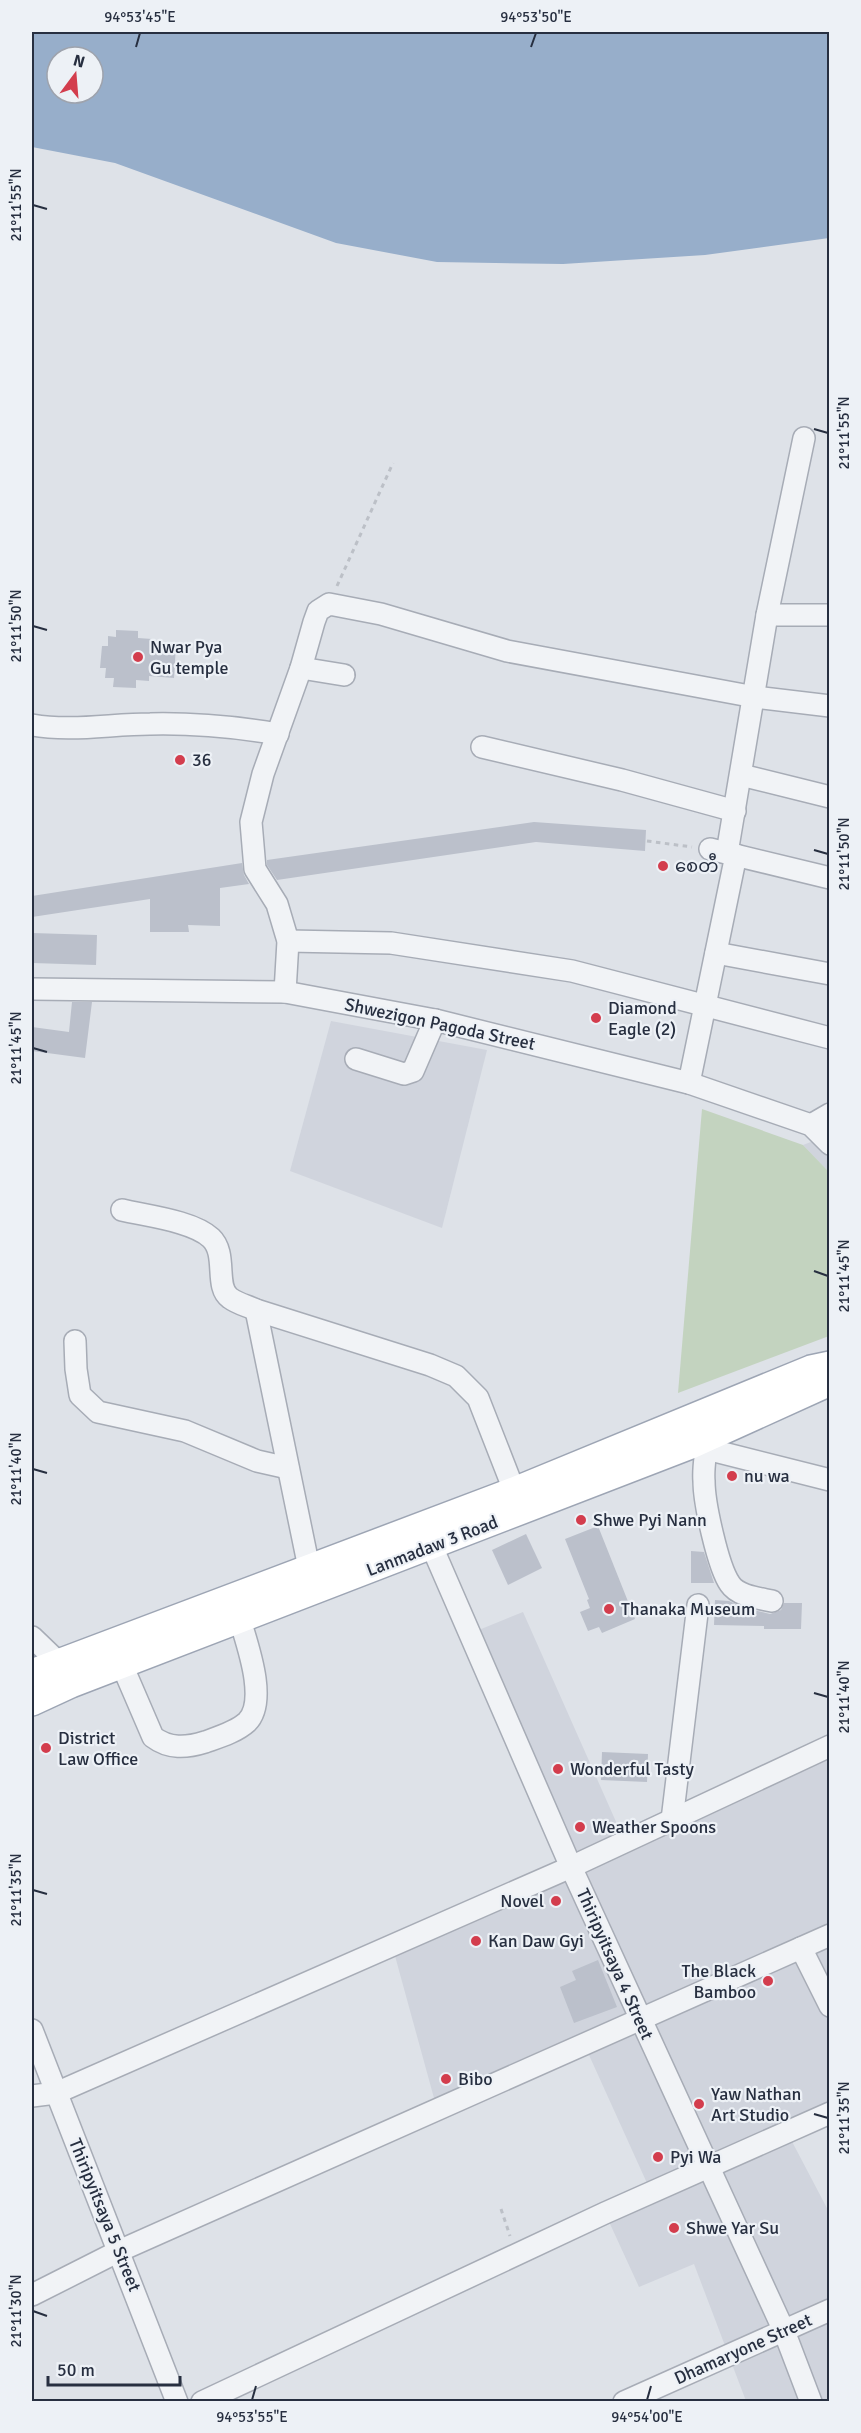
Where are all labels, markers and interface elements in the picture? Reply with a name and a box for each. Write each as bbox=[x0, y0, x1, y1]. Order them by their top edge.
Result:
text: 94°53'45"E bbox=[104, 8, 176, 26]
text: 94°53'50"E bbox=[500, 8, 572, 26]
north arrow bbox=[45, 45, 105, 105]
text: N bbox=[71, 50, 87, 73]
text: 21°11'55"N bbox=[7, 168, 25, 242]
text: 21°11'55"N bbox=[835, 396, 853, 470]
text: 21°11'50"N bbox=[7, 589, 25, 663]
place label: Nwar Pya Gu temple bbox=[150, 636, 229, 679]
marker: Nwar Pya Gu temple bbox=[131, 650, 145, 664]
place label: 36 bbox=[192, 749, 211, 771]
marker: 36 bbox=[173, 753, 187, 767]
text: 21°11'50"N bbox=[835, 817, 853, 891]
place label: စေတီ bbox=[675, 852, 719, 877]
marker: စေတီ bbox=[656, 859, 670, 873]
street label: Shwezigon Pagoda Street bbox=[343, 993, 537, 1055]
place label: Diamond Eagle (2) bbox=[608, 997, 677, 1040]
text: 21°11'45"N bbox=[7, 1011, 25, 1085]
marker: Diamond Eagle (2) bbox=[589, 1011, 603, 1025]
text: 21°11'45"N bbox=[835, 1239, 853, 1313]
text: 21°11'40"N bbox=[7, 1432, 25, 1506]
place label: nu wa bbox=[744, 1465, 790, 1487]
marker: nu wa bbox=[725, 1469, 739, 1483]
place label: Shwe Pyi Nann bbox=[593, 1509, 707, 1531]
street label: Lanmadaw 3 Road bbox=[363, 1511, 501, 1581]
marker: Shwe Pyi Nann bbox=[574, 1513, 588, 1527]
place label: Thanaka Museum bbox=[621, 1598, 755, 1620]
marker: Thanaka Museum bbox=[602, 1602, 616, 1616]
text: 21°11'40"N bbox=[835, 1660, 853, 1734]
place label: District Law Office bbox=[58, 1727, 138, 1770]
marker: District Law Office bbox=[39, 1741, 53, 1755]
place label: Wonderful Tasty bbox=[570, 1758, 695, 1780]
marker: Wonderful Tasty bbox=[551, 1762, 565, 1776]
place label: Weather Spoons bbox=[592, 1816, 716, 1838]
marker: Weather Spoons bbox=[573, 1820, 587, 1834]
text: 21°11'35"N bbox=[7, 1853, 25, 1927]
street label: Thiripyitsaya 4 Street bbox=[572, 1885, 658, 2043]
place label: Novel bbox=[500, 1890, 544, 1912]
marker: Novel bbox=[549, 1894, 563, 1908]
place label: Kan Daw Gyi bbox=[488, 1930, 584, 1952]
marker: Kan Daw Gyi bbox=[469, 1934, 483, 1948]
place label: The Black Bamboo bbox=[682, 1960, 756, 2003]
marker: The Black Bamboo bbox=[761, 1974, 775, 1988]
place label: Bibo bbox=[458, 2068, 493, 2090]
marker: Bibo bbox=[439, 2072, 453, 2086]
text: 21°11'35"N bbox=[835, 2081, 853, 2155]
place label: Yaw Nathan Art Studio bbox=[711, 2083, 801, 2126]
marker: Yaw Nathan Art Studio bbox=[692, 2097, 706, 2111]
street label: Thiripyitsaya 5 Street bbox=[64, 2135, 146, 2295]
place label: Pyi Wa bbox=[670, 2146, 721, 2168]
marker: Pyi Wa bbox=[651, 2150, 665, 2164]
place label: Shwe Yar Su bbox=[686, 2217, 779, 2239]
marker: Shwe Yar Su bbox=[667, 2221, 681, 2235]
text: 21°11'30"N bbox=[7, 2274, 25, 2348]
street label: Dhamaryone Street bbox=[671, 2309, 815, 2389]
scale bar bbox=[48, 2349, 180, 2387]
text: 50 m bbox=[57, 2359, 95, 2381]
text: 94°53'55"E bbox=[216, 2408, 288, 2426]
text: 94°54'00"E bbox=[611, 2408, 683, 2426]

